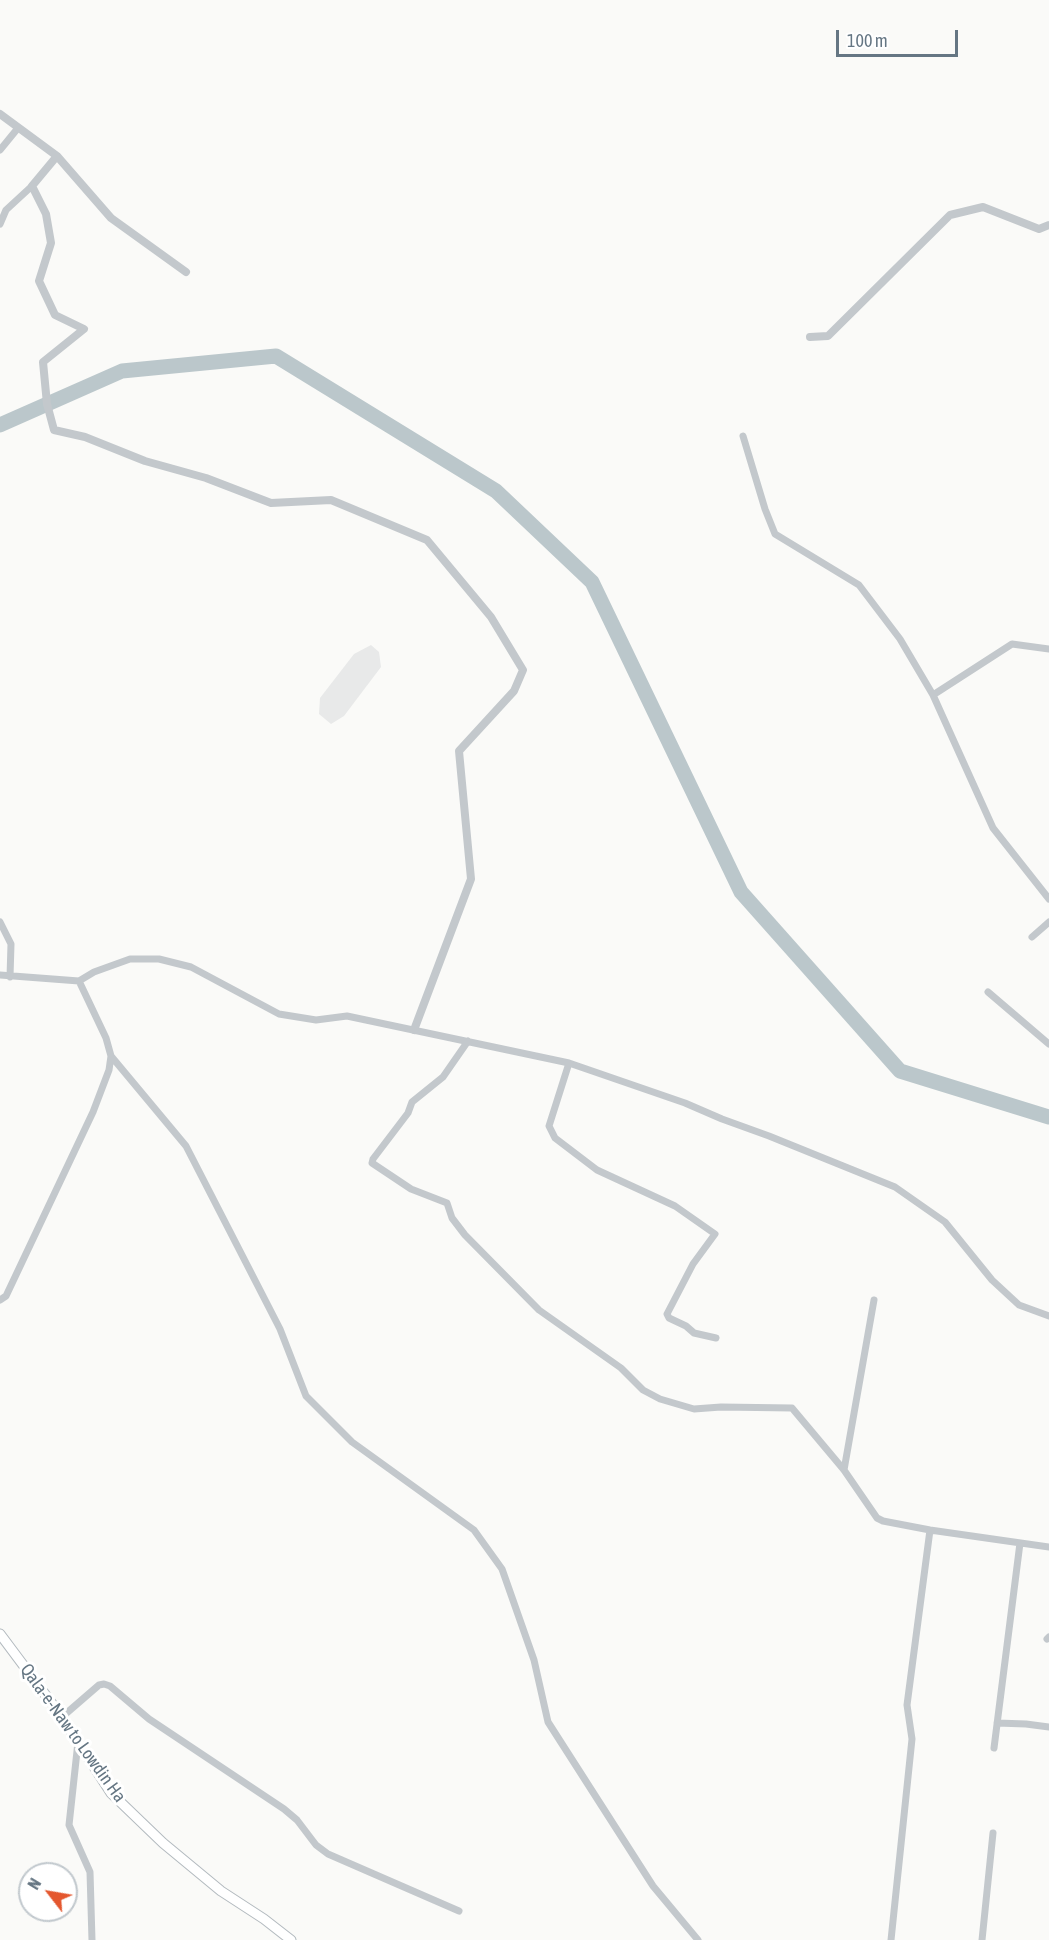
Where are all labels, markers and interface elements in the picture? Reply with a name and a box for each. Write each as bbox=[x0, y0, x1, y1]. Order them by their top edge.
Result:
scale bar bbox=[839, 18, 960, 56]
text: 100 m bbox=[847, 30, 888, 51]
street label: Qala-e-Naw to Lowdin Ha bbox=[16, 1660, 130, 1806]
north arrow bbox=[18, 1862, 78, 1922]
text: N bbox=[24, 1875, 44, 1892]

